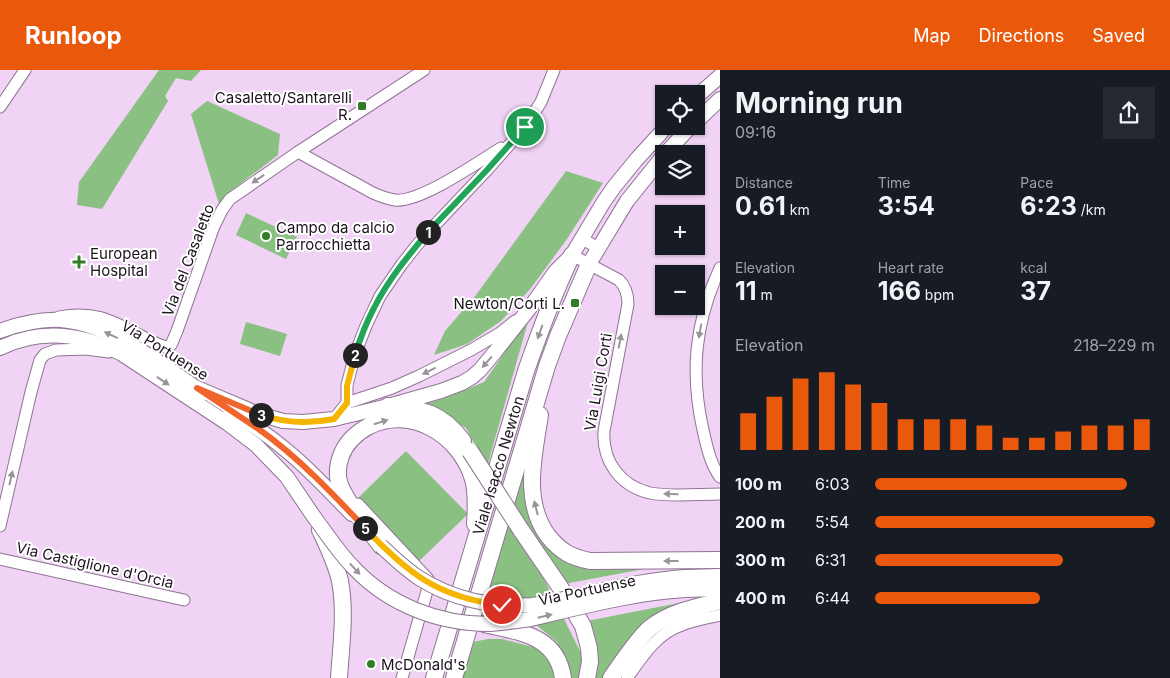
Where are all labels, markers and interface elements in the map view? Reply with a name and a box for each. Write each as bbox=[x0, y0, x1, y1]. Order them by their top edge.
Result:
text: Runloop bbox=[25, 21, 122, 50]
text: Map bbox=[913, 25, 951, 46]
text: Directions bbox=[979, 25, 1064, 46]
text: Saved bbox=[1092, 25, 1145, 46]
map controls bbox=[655, 85, 705, 315]
button: locate bbox=[655, 85, 705, 135]
text: Morning run bbox=[735, 86, 903, 120]
button: share bbox=[1103, 87, 1155, 139]
place label: Casaletto/Santarelli R. bbox=[215, 88, 352, 124]
marker: Casaletto/Santarelli R. bbox=[356, 100, 368, 112]
pin bbox=[504, 106, 546, 148]
icon: arrive bbox=[511, 113, 539, 141]
text: 09:16 bbox=[735, 122, 776, 142]
button: layers bbox=[655, 145, 705, 195]
one-way arrow bbox=[251, 174, 265, 184]
text: Distance bbox=[735, 174, 793, 191]
text: Time bbox=[878, 174, 911, 191]
text: Pace bbox=[1020, 174, 1053, 191]
text: 0.61 bbox=[735, 191, 786, 221]
text: 3:54 bbox=[878, 191, 935, 221]
text: 6:23 bbox=[1020, 191, 1077, 221]
street label: Via del Casaletto bbox=[158, 201, 218, 319]
text: km bbox=[786, 201, 810, 218]
text: /km bbox=[1077, 201, 1106, 218]
button: + bbox=[655, 205, 705, 255]
place label: Campo da calcio Parrocchietta bbox=[276, 218, 395, 254]
pin: 1 bbox=[416, 220, 440, 244]
text: 1 bbox=[425, 224, 432, 241]
marker: Campo da calcio Parrocchietta bbox=[260, 230, 272, 242]
place label: European Hospital bbox=[90, 244, 158, 280]
marker: European Hospital bbox=[72, 255, 86, 269]
text: Elevation bbox=[735, 259, 795, 276]
text: Heart rate bbox=[878, 259, 944, 276]
text: kcal bbox=[1020, 259, 1047, 276]
button: − bbox=[655, 265, 705, 315]
text: 11 bbox=[735, 276, 757, 306]
text: 166 bbox=[878, 276, 921, 306]
text: 37 bbox=[1020, 276, 1051, 306]
text: m bbox=[757, 286, 773, 303]
text: bpm bbox=[921, 286, 954, 303]
place label: Newton/Corti L. bbox=[454, 294, 565, 313]
marker: Newton/Corti L. bbox=[569, 297, 581, 309]
street label: Via Portuense bbox=[118, 316, 212, 384]
one-way arrow bbox=[695, 323, 703, 339]
one-way arrow bbox=[536, 325, 543, 340]
one-way arrow bbox=[104, 331, 118, 339]
street label: Via Luigi Corti bbox=[580, 332, 616, 432]
one-way arrow bbox=[617, 333, 625, 349]
text: Elevation bbox=[735, 335, 804, 355]
text: 218–229 m bbox=[1073, 335, 1155, 355]
pin: 2 bbox=[342, 342, 368, 368]
text: 2 bbox=[351, 347, 360, 364]
one-way arrow bbox=[481, 355, 493, 367]
one-way arrow bbox=[422, 367, 436, 375]
one-way arrow bbox=[156, 376, 169, 385]
street label: Viale Isacco Newton bbox=[468, 393, 528, 537]
pin: 3 bbox=[248, 402, 274, 428]
text: 3 bbox=[257, 407, 266, 424]
one-way arrow bbox=[373, 418, 388, 425]
one-way arrow bbox=[7, 471, 15, 486]
text: 100 m bbox=[735, 474, 782, 494]
text: 6:03 bbox=[815, 474, 850, 494]
one-way arrow bbox=[663, 490, 679, 498]
one-way arrow bbox=[531, 501, 539, 516]
text: 200 m bbox=[735, 512, 785, 532]
text: 5:54 bbox=[815, 512, 849, 532]
pin: 5 bbox=[352, 516, 378, 540]
text: 5 bbox=[361, 520, 370, 537]
street label: Via Castiglione d'Orcia bbox=[14, 538, 176, 592]
text: 300 m bbox=[735, 550, 785, 570]
text: 6:31 bbox=[815, 550, 846, 570]
one-way arrow bbox=[663, 557, 679, 565]
one-way arrow bbox=[349, 562, 361, 574]
street label: Via Portuense bbox=[537, 570, 637, 610]
pin bbox=[481, 584, 523, 626]
text: 400 m bbox=[735, 588, 786, 608]
text: 6:44 bbox=[815, 588, 850, 608]
icon: check bbox=[488, 591, 516, 619]
one-way arrow bbox=[537, 612, 552, 620]
place label: McDonald's bbox=[381, 655, 466, 674]
marker: McDonald's bbox=[365, 658, 377, 670]

